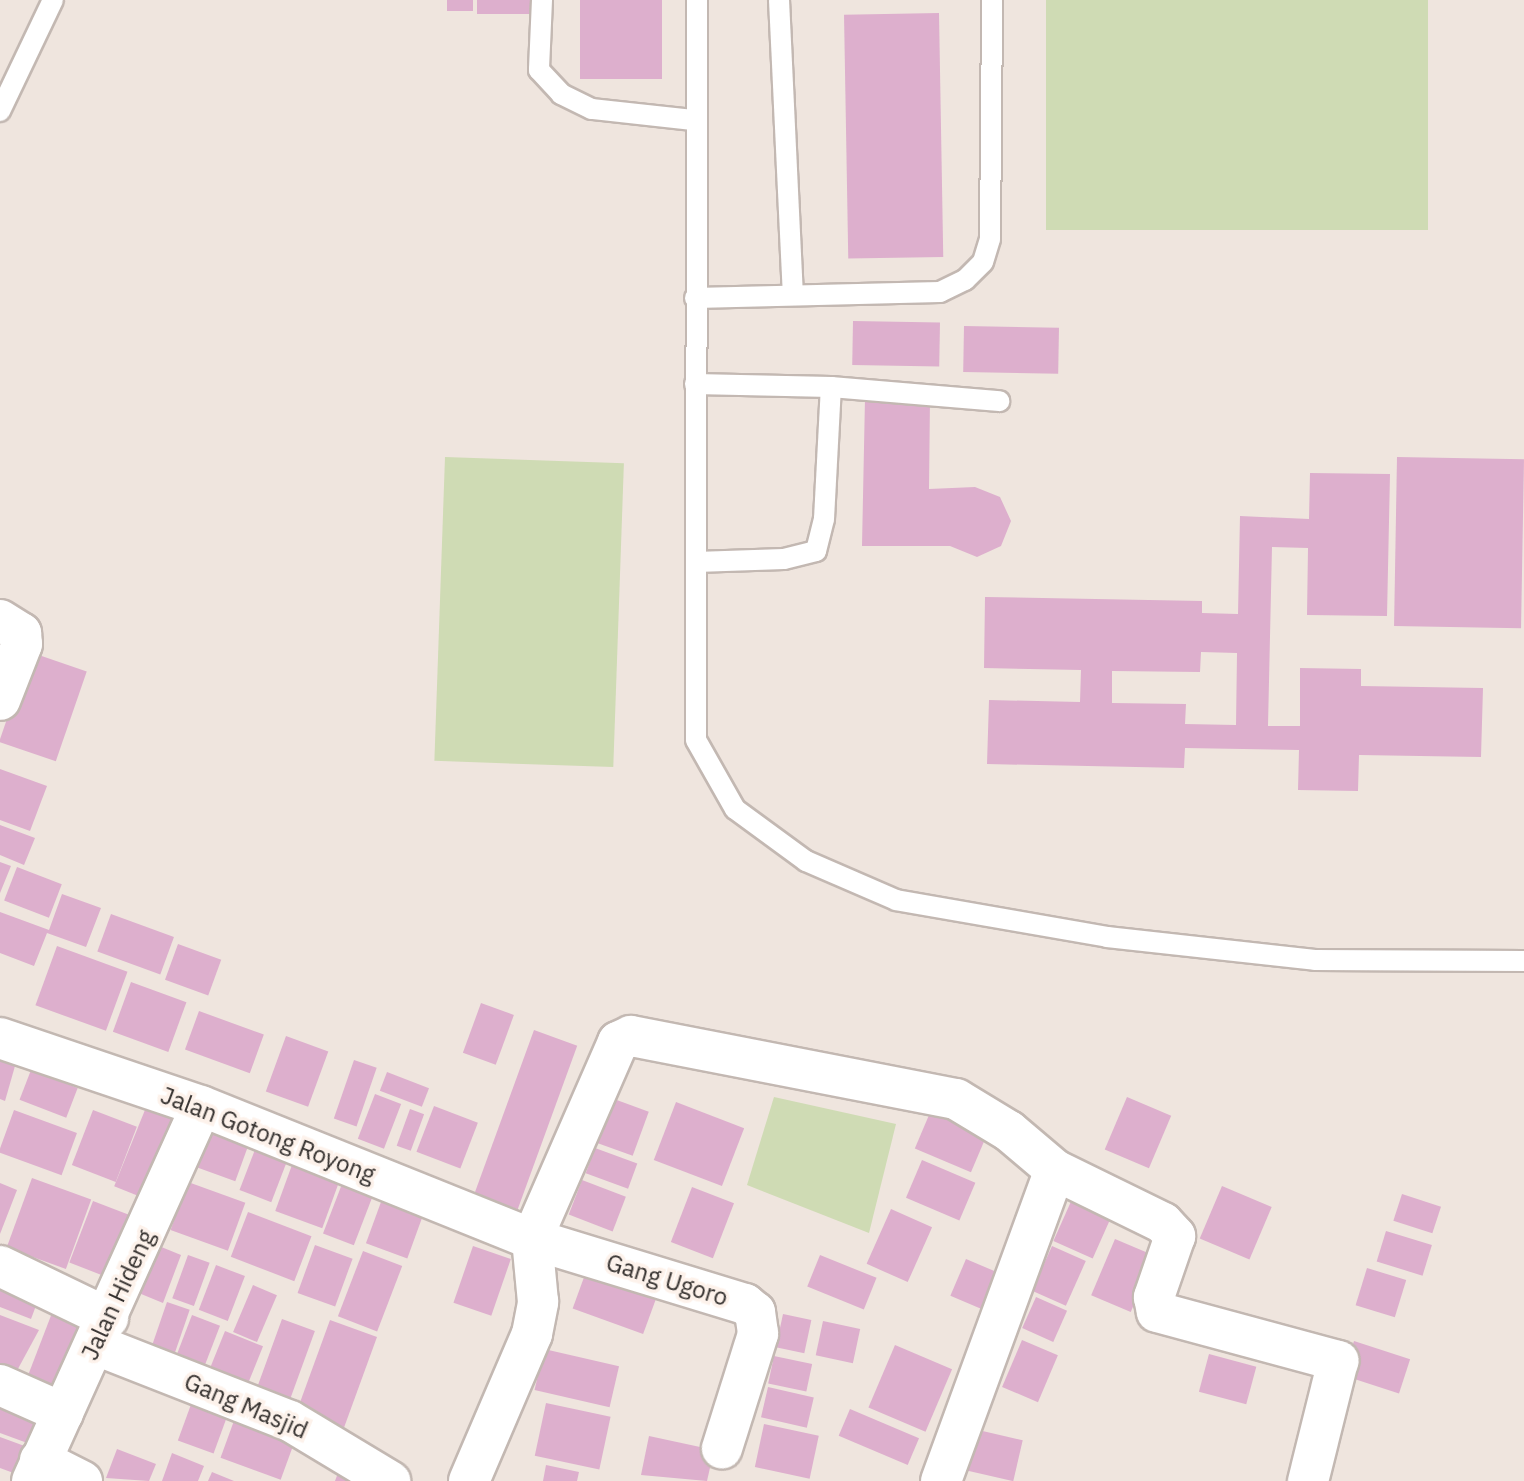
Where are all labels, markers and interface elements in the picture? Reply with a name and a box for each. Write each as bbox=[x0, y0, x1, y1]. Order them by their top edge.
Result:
street label: Jalan Gotong Royong bbox=[157, 1081, 379, 1189]
street label: Jalan Hideng bbox=[75, 1225, 161, 1365]
street label: Gang Ugoro bbox=[603, 1248, 731, 1312]
street label: Gang Masjid bbox=[180, 1367, 312, 1445]

